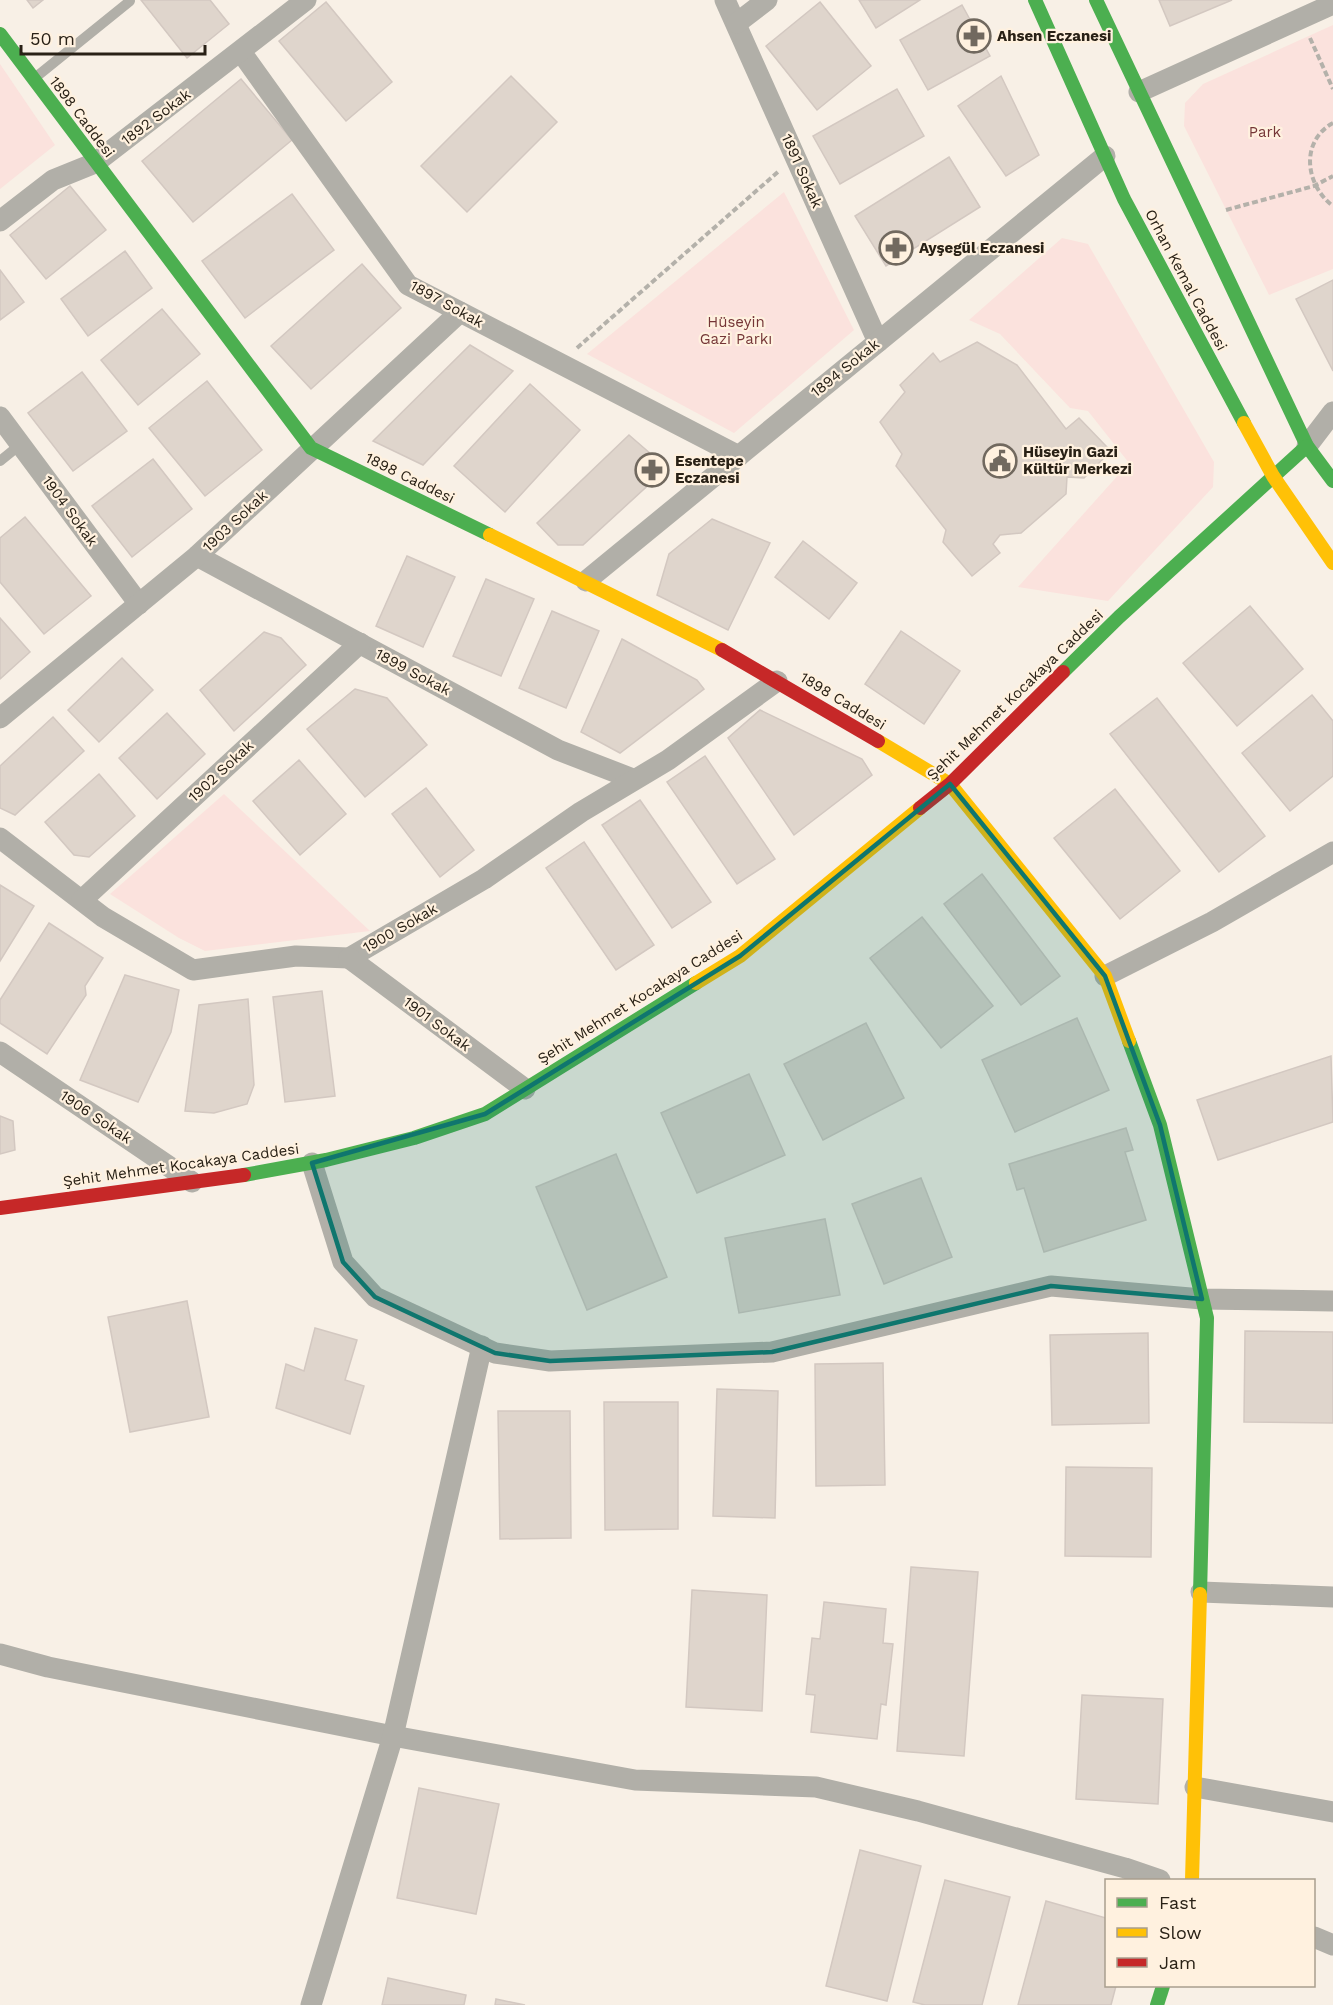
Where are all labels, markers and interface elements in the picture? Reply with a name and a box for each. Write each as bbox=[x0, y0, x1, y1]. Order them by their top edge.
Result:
scale bar bbox=[21, 18, 206, 56]
pharmacy icon: Ahsen Eczanesi bbox=[956, 18, 992, 54]
place label: Ahsen Eczanesi bbox=[997, 27, 1111, 45]
text: 50 m bbox=[30, 28, 75, 49]
street label: 1898 Caddesi bbox=[46, 73, 118, 161]
street label: 1892 Sokak bbox=[118, 85, 195, 149]
park label: Park bbox=[1249, 123, 1282, 141]
street label: 1891 Sokak bbox=[778, 131, 827, 211]
street label: Orhan Kemal Caddesi bbox=[1141, 206, 1231, 354]
pharmacy icon: Ayşegül Eczanesi bbox=[878, 230, 914, 266]
place label: Ayşegül Eczanesi bbox=[919, 239, 1045, 257]
street label: 1897 Sokak bbox=[407, 276, 487, 332]
park label: Hüseyin Gazi Parkı bbox=[700, 313, 772, 348]
street label: 1894 Sokak bbox=[807, 335, 883, 401]
public building icon: Hüseyin Gazi Kültür Merkezi bbox=[982, 443, 1018, 479]
place label: Hüseyin Gazi Kültür Merkezi bbox=[1023, 443, 1132, 478]
street label: 1898 Caddesi bbox=[363, 449, 457, 507]
pharmacy icon: Esentepe Eczanesi bbox=[634, 452, 670, 488]
place label: Esentepe Eczanesi bbox=[675, 452, 744, 487]
street label: 1904 Sokak bbox=[38, 472, 102, 550]
street label: 1903 Sokak bbox=[199, 486, 271, 556]
street label: Şehit Mehmet Kocakaya Caddesi bbox=[923, 606, 1107, 784]
street label: 1899 Sokak bbox=[372, 645, 454, 700]
street label: 1898 Caddesi bbox=[797, 668, 889, 734]
street label: 1902 Sokak bbox=[185, 736, 258, 806]
street label: 1900 Sokak bbox=[360, 899, 441, 957]
street label: Şehit Mehmet Kocakaya Caddesi bbox=[534, 926, 746, 1068]
street label: 1901 Sokak bbox=[400, 993, 474, 1055]
street label: 1906 Sokak bbox=[57, 1086, 136, 1148]
street label: Şehit Mehmet Kocakaya Caddesi bbox=[62, 1140, 300, 1190]
legend bbox=[1105, 1879, 1315, 1987]
text: Fast bbox=[1159, 1892, 1197, 1913]
text: Slow bbox=[1159, 1922, 1202, 1943]
text: Jam bbox=[1159, 1952, 1196, 1973]

